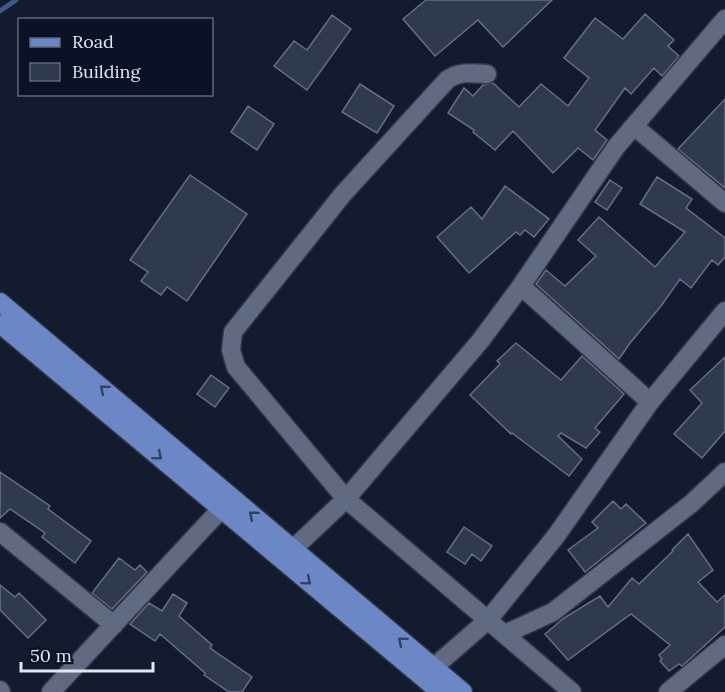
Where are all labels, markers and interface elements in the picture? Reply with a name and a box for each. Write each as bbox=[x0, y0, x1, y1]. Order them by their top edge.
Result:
legend bbox=[18, 18, 213, 96]
text: Road bbox=[72, 30, 114, 53]
text: Building bbox=[72, 60, 142, 83]
one-way arrow bbox=[100, 386, 111, 397]
one-way arrow bbox=[151, 449, 162, 460]
one-way arrow bbox=[249, 511, 260, 522]
one-way arrow bbox=[301, 574, 312, 585]
scale bar bbox=[21, 635, 153, 673]
one-way arrow bbox=[398, 637, 409, 648]
text: 50 m bbox=[30, 644, 72, 667]

